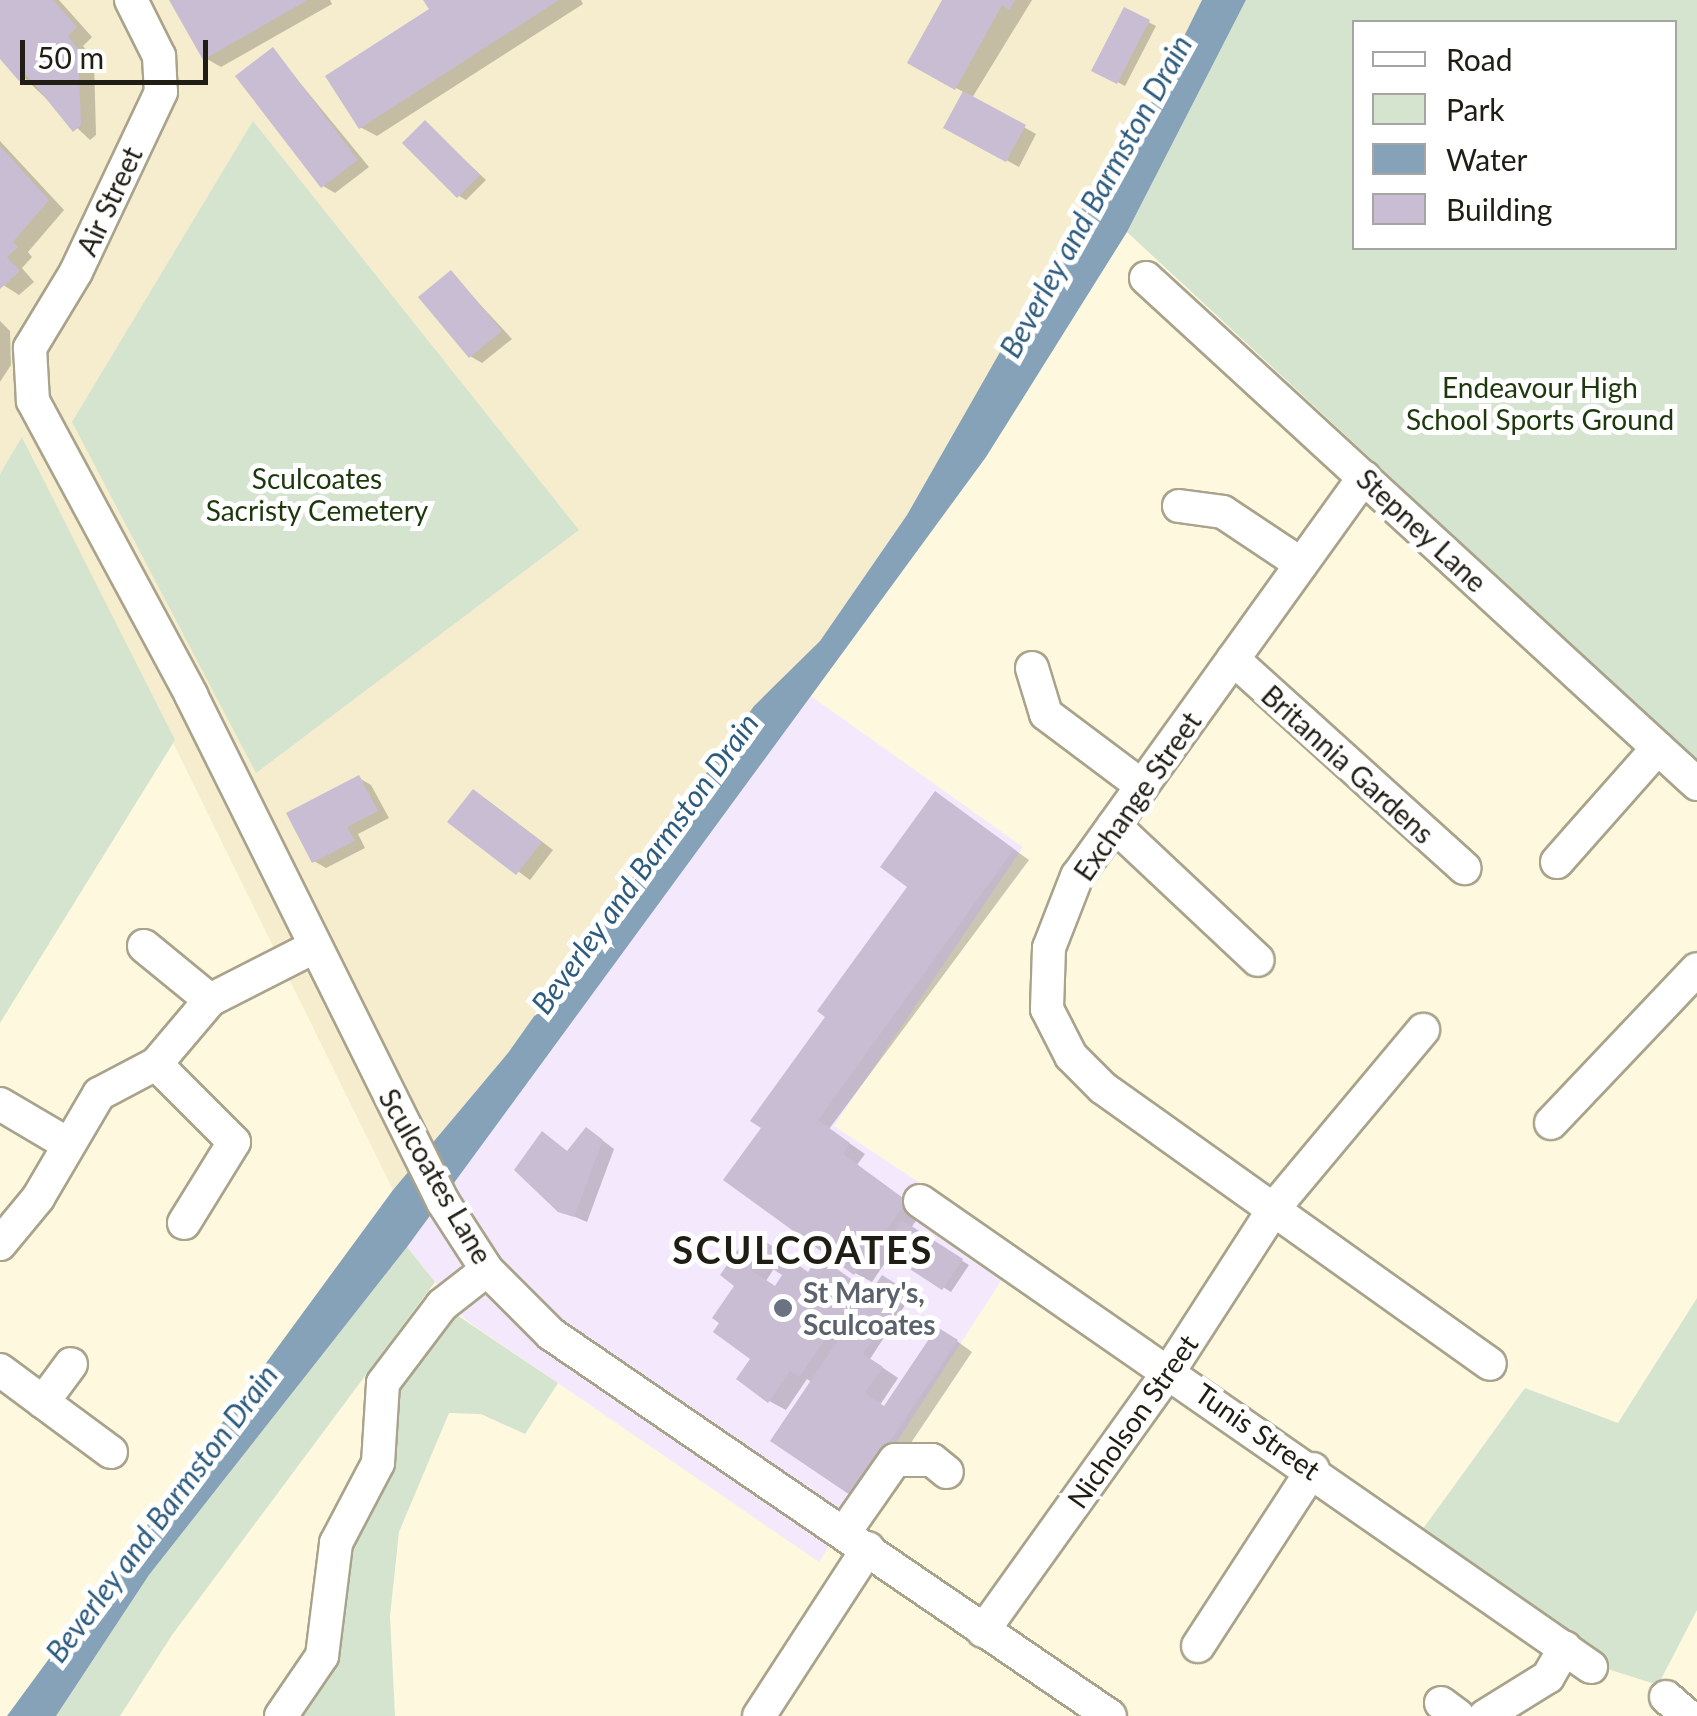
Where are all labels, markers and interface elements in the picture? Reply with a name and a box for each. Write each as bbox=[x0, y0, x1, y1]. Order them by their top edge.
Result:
scale bar bbox=[25, 20, 212, 82]
legend bbox=[1352, 20, 1677, 250]
water label: Beverley and Barmston Drain bbox=[991, 28, 1199, 364]
text: 50 m bbox=[37, 39, 104, 75]
text: Road bbox=[1446, 41, 1513, 77]
text: Park bbox=[1446, 91, 1505, 127]
street label: Air Street bbox=[69, 141, 149, 261]
text: Water bbox=[1446, 141, 1528, 177]
text: Building bbox=[1446, 191, 1552, 227]
park label: Endeavour High School Sports Ground bbox=[1406, 370, 1674, 436]
park label: Sculcoates Sacristy Cemetery bbox=[205, 461, 429, 527]
street label: Stepney Lane bbox=[1350, 461, 1494, 599]
street label: Britannia Gardens bbox=[1255, 678, 1441, 850]
water label: Beverley and Barmston Drain bbox=[523, 705, 765, 1021]
street label: Exchange Street bbox=[1066, 705, 1208, 887]
street label: Sculcoates Lane bbox=[372, 1083, 500, 1269]
district label: SCULCOATES bbox=[672, 1227, 934, 1273]
place label: St Mary's, Sculcoates bbox=[803, 1275, 935, 1341]
marker: St Mary's, Sculcoates bbox=[772, 1297, 794, 1319]
street label: Nicholson Street bbox=[1060, 1328, 1204, 1514]
water label: Beverley and Barmston Drain bbox=[37, 1357, 285, 1669]
street label: Tunis Street bbox=[1189, 1376, 1327, 1486]

